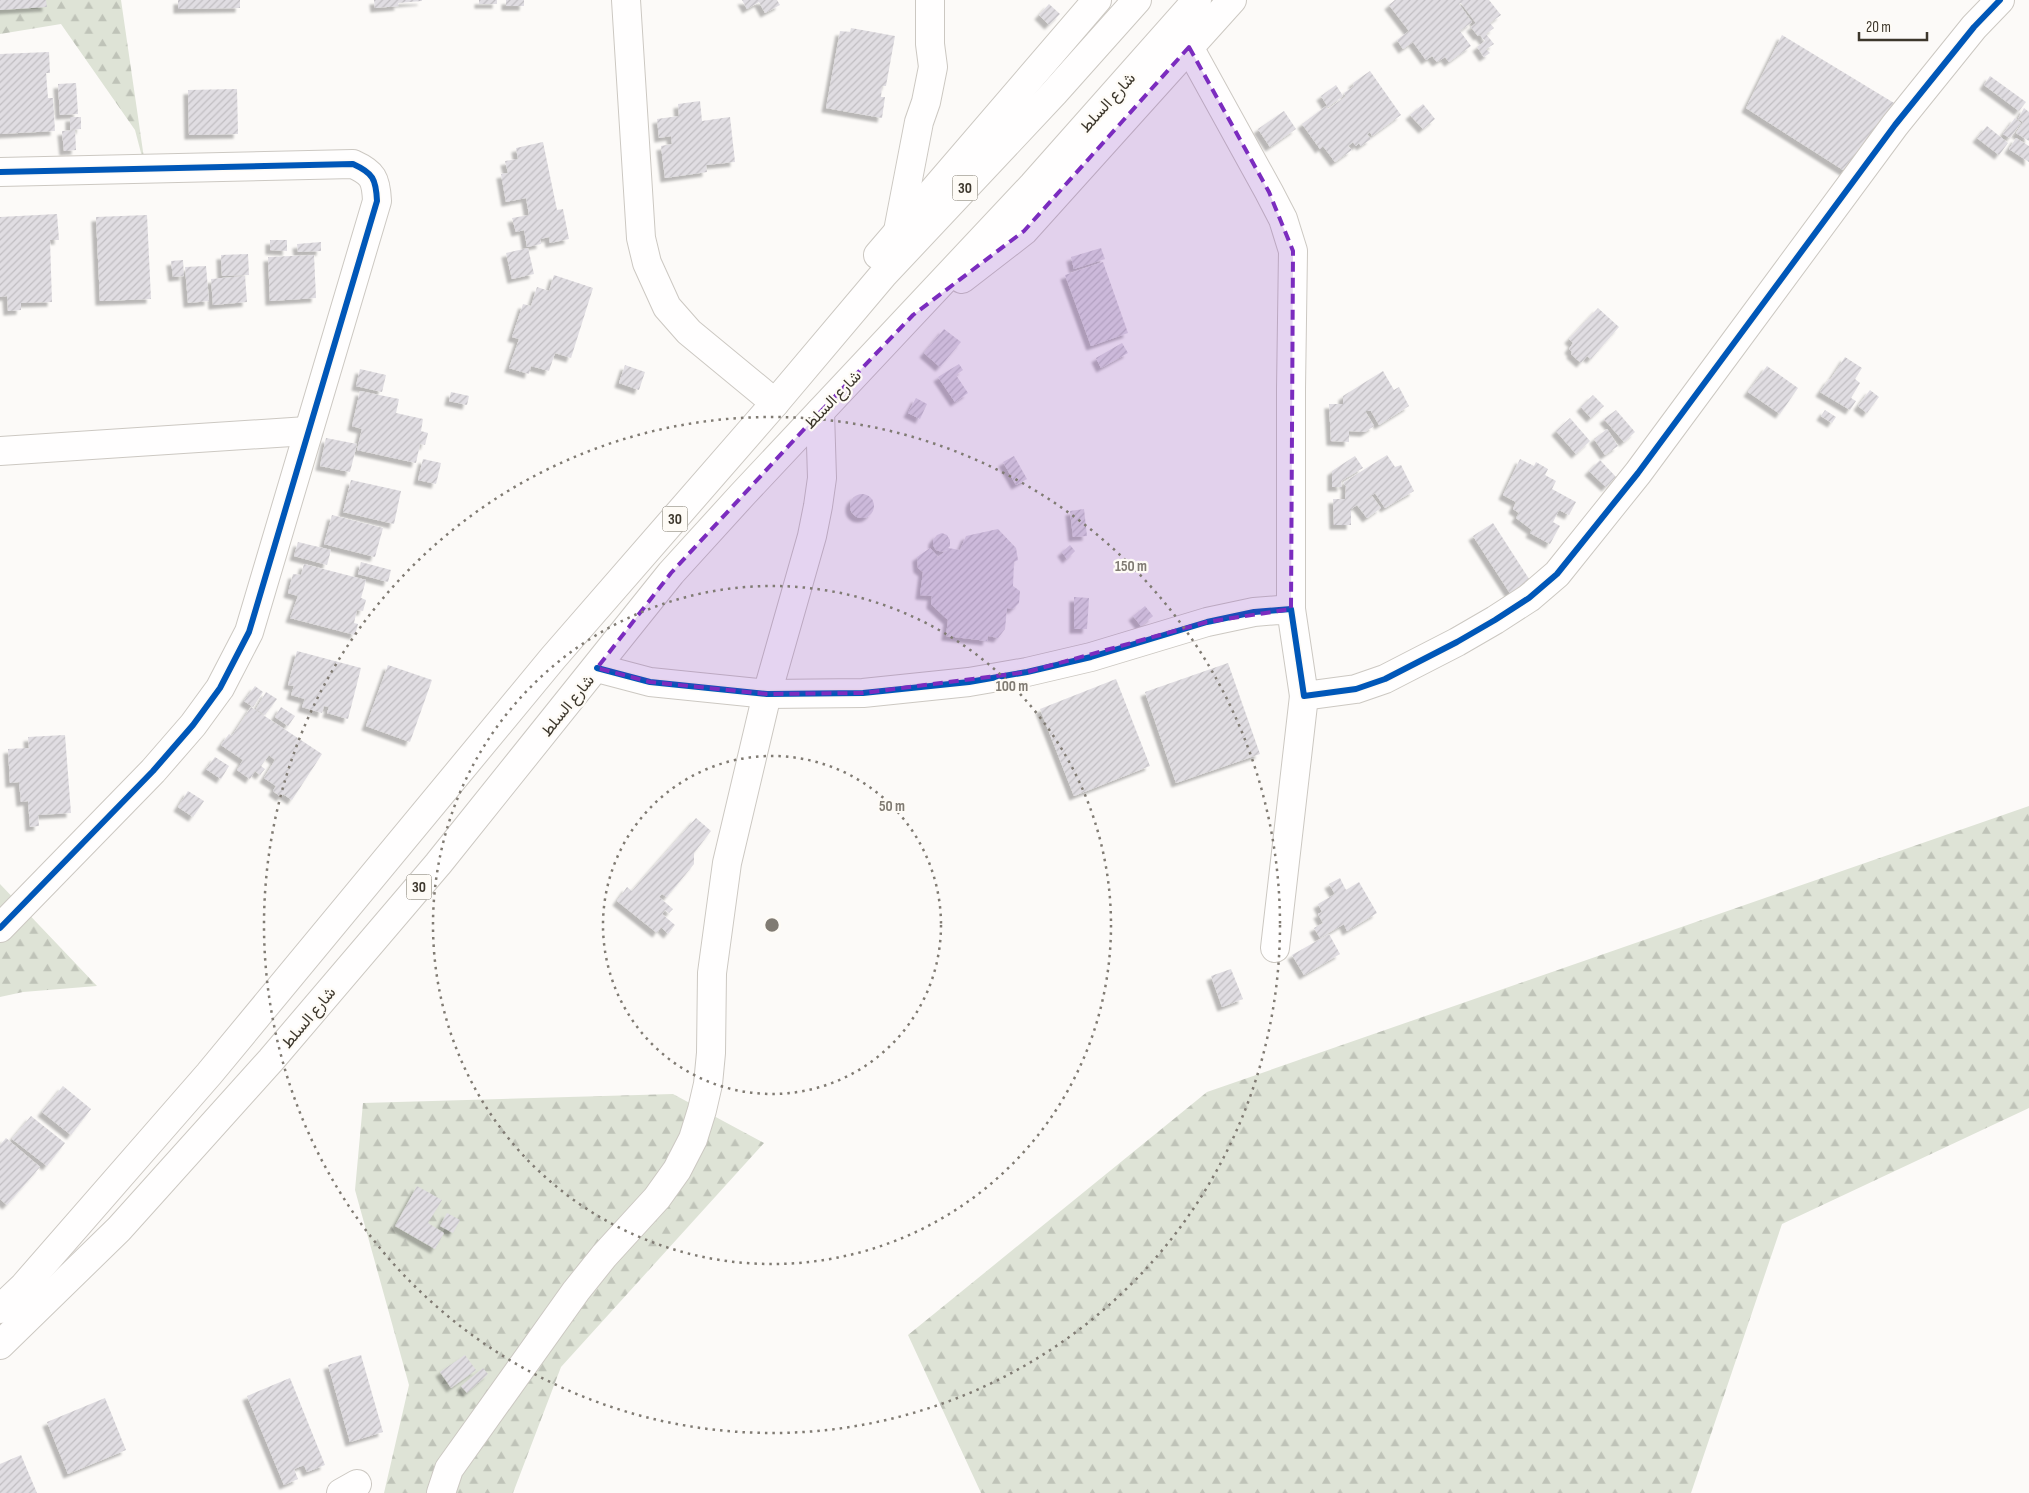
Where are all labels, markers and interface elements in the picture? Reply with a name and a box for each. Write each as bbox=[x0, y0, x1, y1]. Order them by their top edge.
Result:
scale bar bbox=[1859, 10, 1926, 42]
text: 20 m bbox=[1866, 18, 1891, 37]
street label: شارع السلط bbox=[1076, 69, 1141, 137]
road number: 30 bbox=[952, 176, 978, 200]
street label: شارع السلط bbox=[801, 367, 866, 434]
road number: 30 bbox=[662, 506, 688, 532]
text: 150 m bbox=[1115, 557, 1147, 576]
street label: شارع السلط bbox=[538, 671, 600, 741]
text: 100 m bbox=[996, 677, 1028, 696]
text: 50 m bbox=[879, 797, 905, 816]
road number: 30 bbox=[406, 874, 432, 900]
centre of rings bbox=[763, 916, 781, 934]
street label: شارع السلط bbox=[278, 984, 341, 1053]

